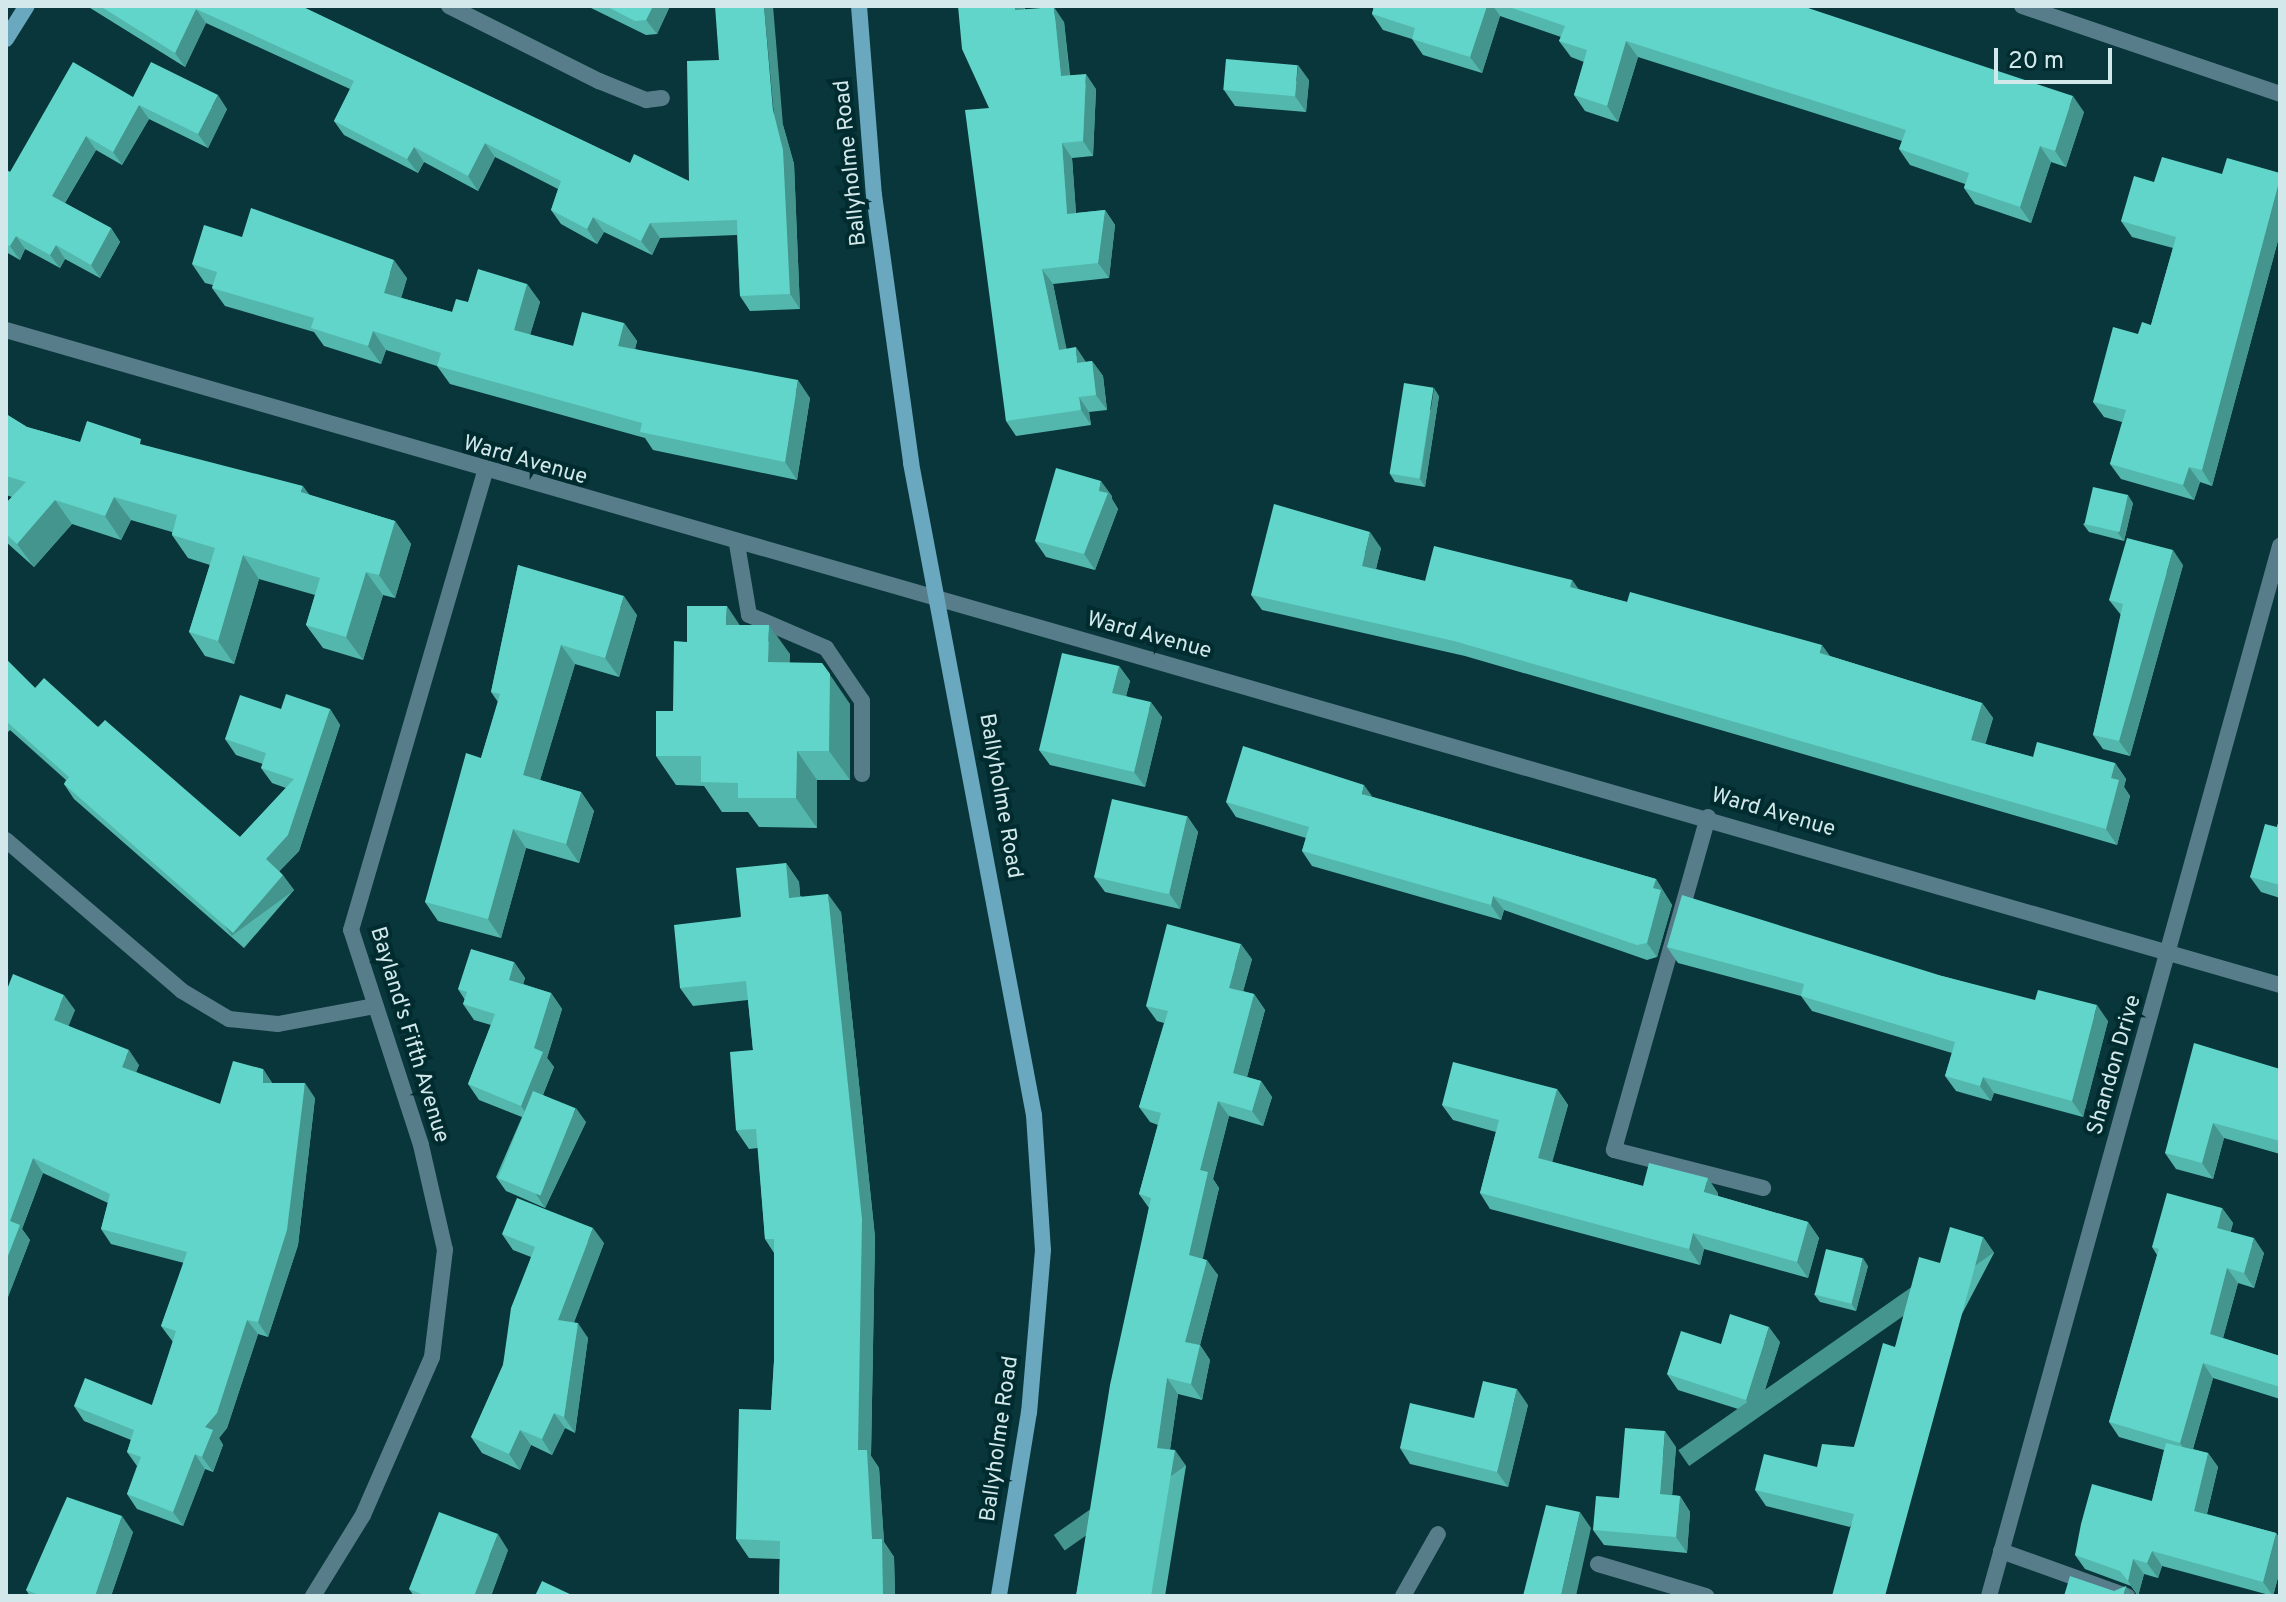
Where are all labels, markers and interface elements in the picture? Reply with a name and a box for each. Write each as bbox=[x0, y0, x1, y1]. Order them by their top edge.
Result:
scale bar bbox=[1998, 32, 2116, 82]
text: 20 m bbox=[2008, 47, 2064, 77]
street label: Ballyholme Road bbox=[829, 79, 873, 247]
street label: Ward Avenue bbox=[459, 431, 591, 491]
street label: Ward Avenue bbox=[1083, 607, 1215, 665]
street label: Ballyholme Road bbox=[972, 711, 1028, 881]
street label: Ward Avenue bbox=[1707, 783, 1839, 843]
street label: Bayland's Fifth Avenue bbox=[363, 923, 455, 1147]
street label: Shandon Drive bbox=[2082, 992, 2148, 1138]
street label: Ballyholme Road bbox=[975, 1354, 1025, 1524]

